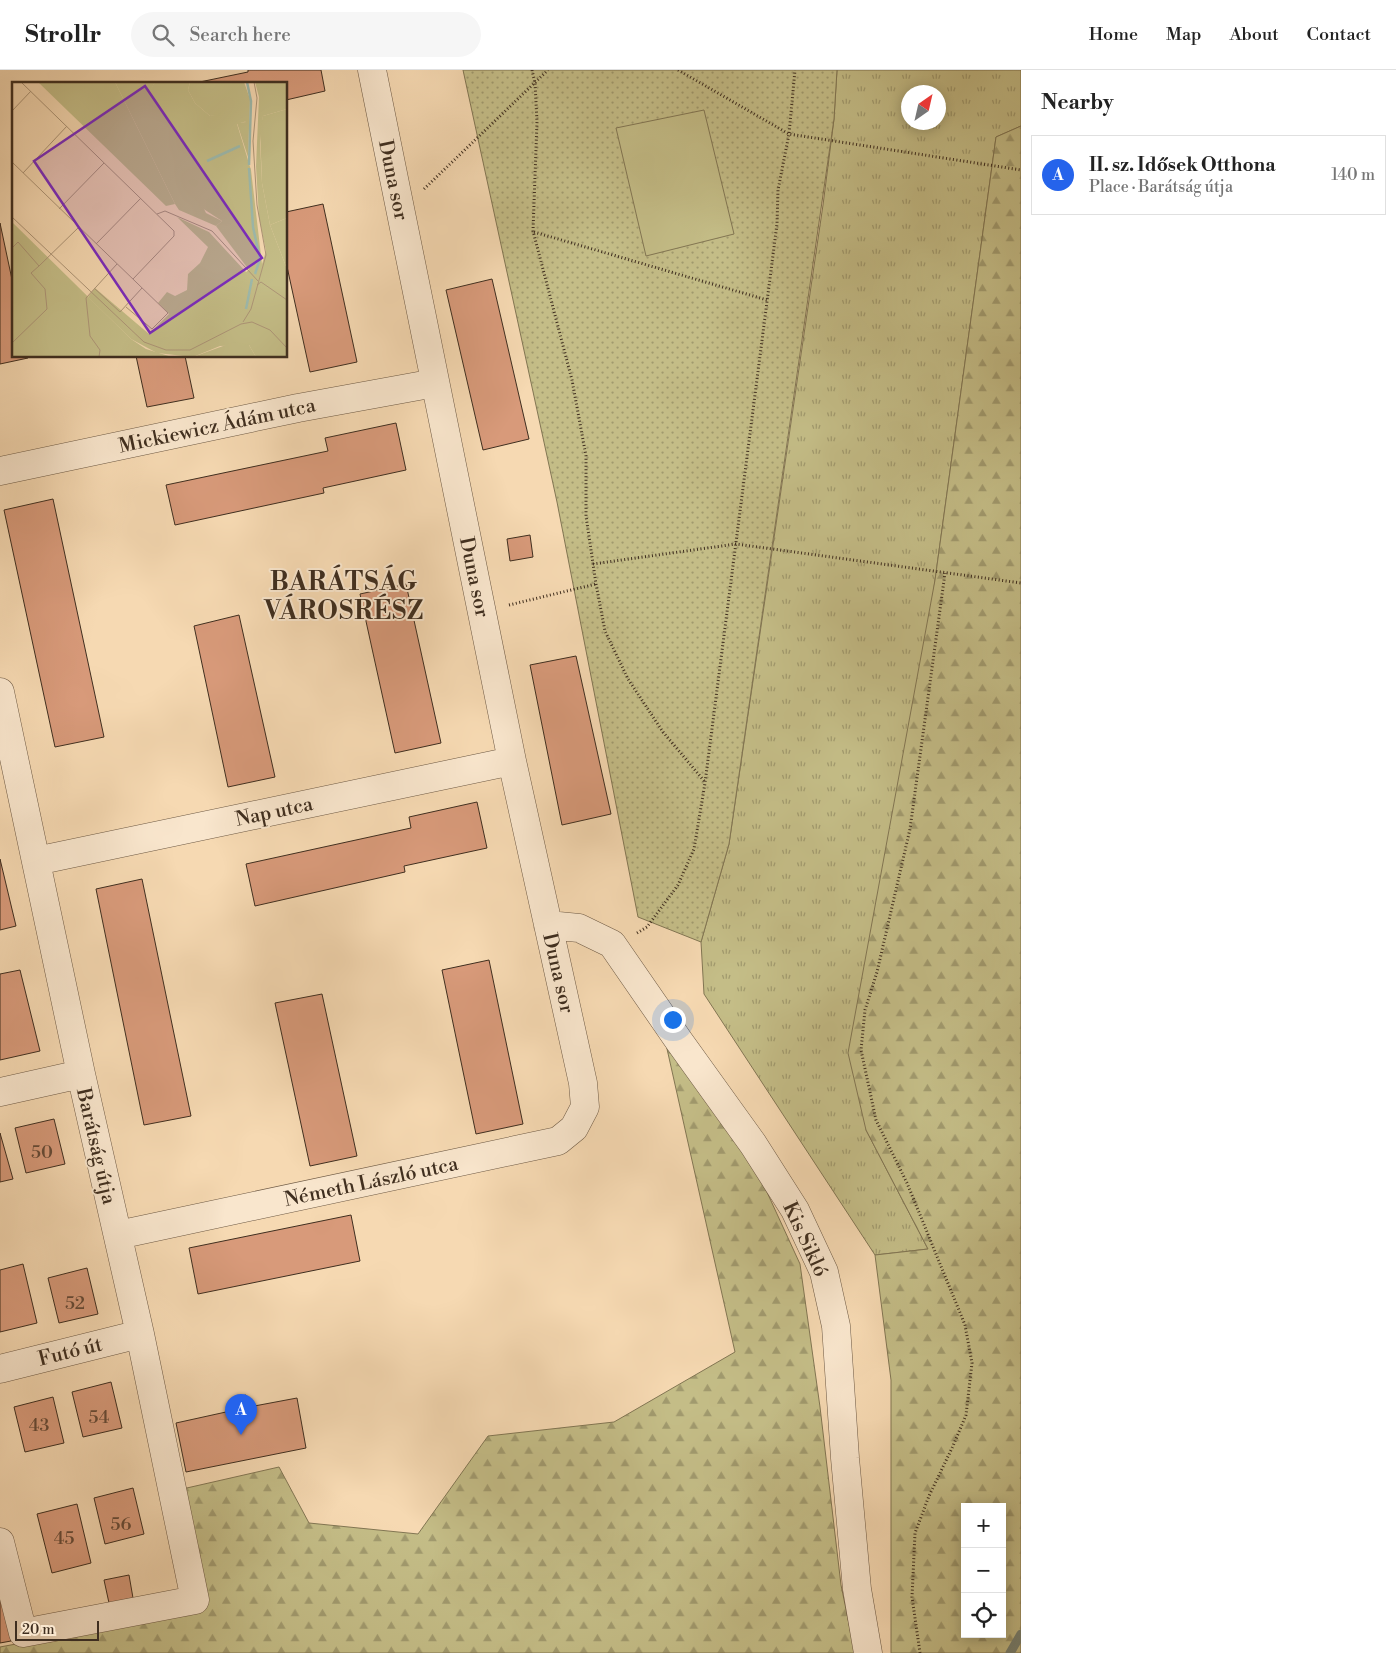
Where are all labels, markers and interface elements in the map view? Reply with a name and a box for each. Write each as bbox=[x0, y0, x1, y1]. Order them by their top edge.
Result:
search box bbox=[131, 12, 481, 57]
text: Strollr bbox=[25, 20, 101, 50]
icon: search bbox=[149, 21, 177, 49]
text: Search here bbox=[189, 23, 291, 47]
text: Home bbox=[1089, 23, 1138, 46]
text: Map bbox=[1166, 23, 1202, 46]
text: About bbox=[1230, 23, 1279, 46]
text: Contact bbox=[1307, 23, 1371, 46]
inset map bbox=[12, 82, 288, 358]
north arrow bbox=[901, 85, 946, 130]
text: Nearby bbox=[1041, 90, 1114, 116]
street label: Duna sor bbox=[372, 138, 413, 223]
text: II. sz. Idősek Otthona bbox=[1089, 153, 1276, 177]
text: A bbox=[1052, 165, 1064, 185]
text: 140 m bbox=[1331, 165, 1375, 185]
text: Place · Barátság útja bbox=[1089, 177, 1233, 197]
street label: Mickiewicz Ádám utca bbox=[116, 392, 319, 460]
street label: Duna sor bbox=[453, 535, 494, 620]
district label: BARÁTSÁG VÁROSRÉSZ bbox=[263, 564, 424, 627]
street label: Nap utca bbox=[233, 792, 316, 833]
street label: Duna sor bbox=[536, 931, 579, 1016]
your location bbox=[660, 1007, 686, 1033]
street label: Barátság útja bbox=[70, 1085, 121, 1208]
house number: 50 bbox=[31, 1141, 53, 1164]
street label: Németh László utca bbox=[282, 1152, 461, 1213]
street label: Kis Sikló bbox=[776, 1198, 833, 1281]
house number: 52 bbox=[65, 1292, 85, 1315]
street label: Futó út bbox=[36, 1332, 105, 1372]
pin: A bbox=[225, 1394, 257, 1435]
house number: 54 bbox=[89, 1406, 110, 1429]
house number: 43 bbox=[29, 1414, 49, 1437]
map controls bbox=[961, 1503, 1006, 1638]
button: + bbox=[961, 1503, 1006, 1548]
house number: 56 bbox=[111, 1513, 132, 1536]
house number: 45 bbox=[54, 1527, 74, 1550]
button: − bbox=[961, 1548, 1006, 1593]
button: locate bbox=[961, 1593, 1006, 1638]
scale bar bbox=[15, 1618, 99, 1641]
text: 20 m bbox=[22, 1621, 54, 1639]

